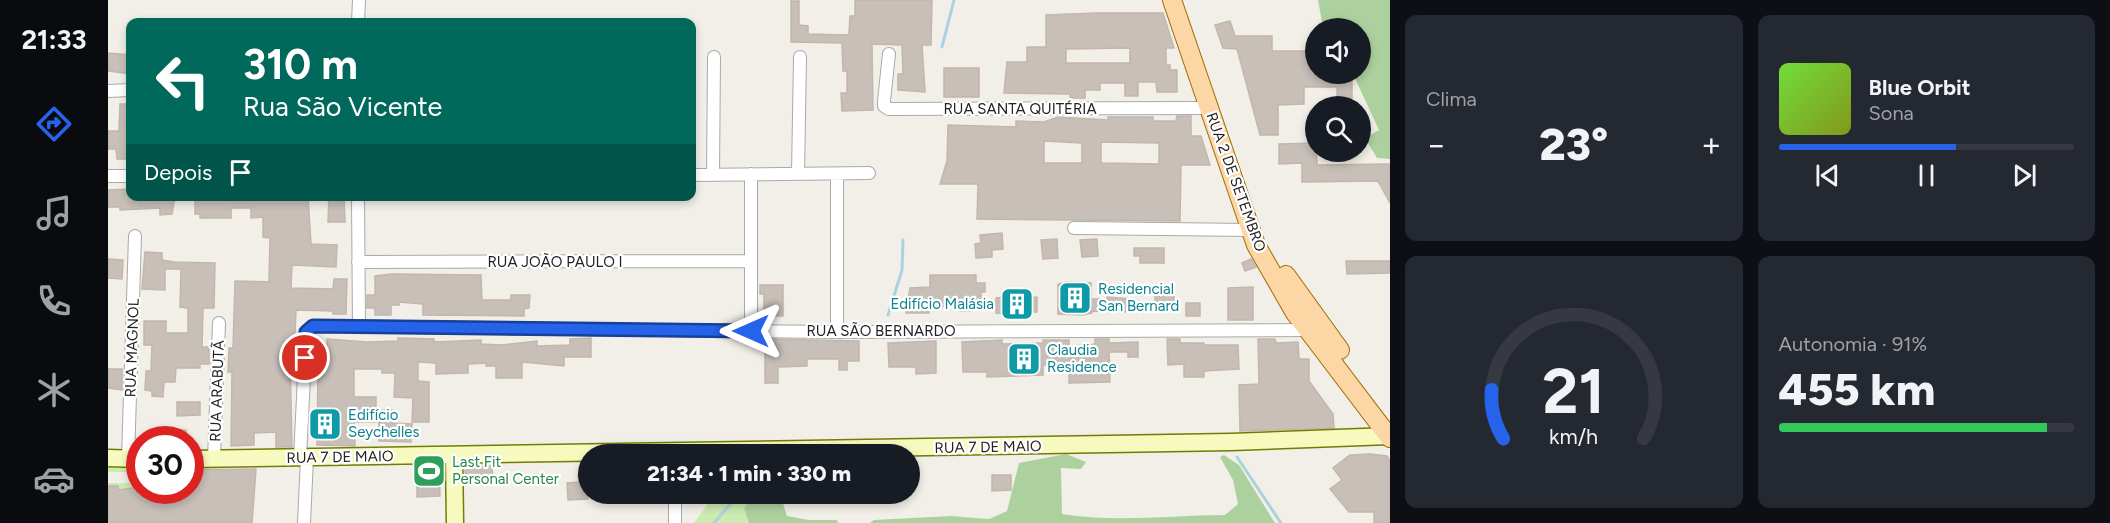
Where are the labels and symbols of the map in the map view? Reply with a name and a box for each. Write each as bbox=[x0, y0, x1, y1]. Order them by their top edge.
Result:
street label: RUA SANTA QUITÉRIA bbox=[943, 100, 1097, 118]
street label: RUA 2 DE SETEMBRO bbox=[1202, 110, 1270, 254]
street label: RUA JOÃO PAULO I bbox=[487, 253, 623, 271]
building icon: Residencial San Bernard bbox=[1057, 280, 1093, 316]
place label: Residencial San Bernard bbox=[1098, 280, 1179, 315]
building icon: Edifício Malásia bbox=[999, 286, 1035, 322]
place label: Edifício Malásia bbox=[890, 295, 994, 313]
street label: RUA MAGNOL bbox=[121, 298, 143, 398]
position arrow bbox=[719, 299, 783, 363]
street label: RUA SÃO BERNARDO bbox=[806, 322, 956, 340]
pin bbox=[279, 332, 330, 383]
street label: RUA ARABUTÃ bbox=[206, 340, 228, 442]
building icon: Claudia Residence bbox=[1006, 341, 1042, 377]
place label: Claudia Residence bbox=[1047, 341, 1117, 376]
building icon: Edifício Seychelles bbox=[307, 406, 343, 442]
place label: Edifício Seychelles bbox=[348, 406, 419, 441]
speed limit sign: 30 bbox=[126, 426, 204, 504]
street label: RUA 7 DE MAIO bbox=[934, 437, 1042, 457]
street label: RUA 7 DE MAIO bbox=[286, 447, 394, 467]
sports icon: Last Fit Personal Center bbox=[411, 453, 447, 489]
place label: Last Fit Personal Center bbox=[452, 453, 559, 488]

